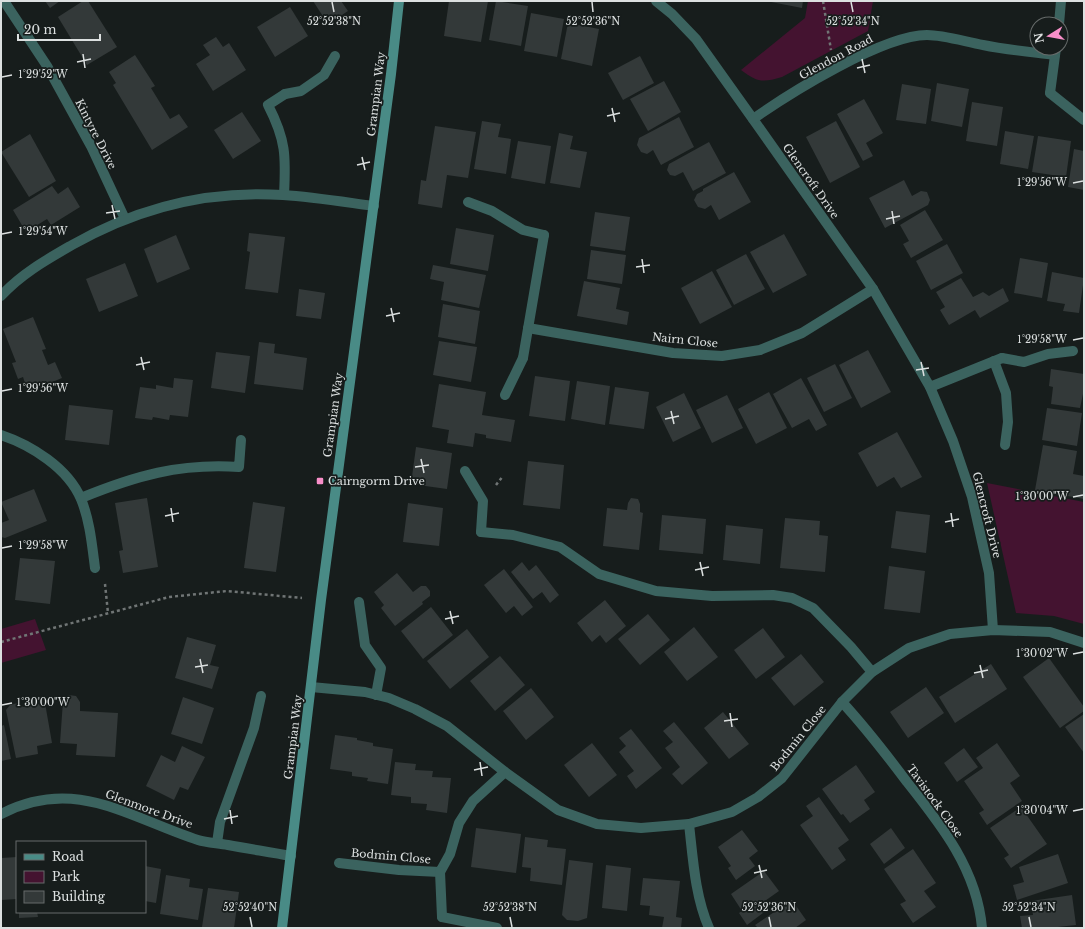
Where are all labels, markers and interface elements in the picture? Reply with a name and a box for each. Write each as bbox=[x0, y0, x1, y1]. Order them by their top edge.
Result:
text: 52°52'38"N bbox=[307, 15, 361, 28]
text: 52°52'36"N bbox=[566, 15, 620, 28]
text: 52°52'34"N bbox=[826, 15, 880, 28]
scale bar bbox=[18, 16, 100, 42]
north arrow bbox=[1029, 16, 1069, 56]
text: 20 m bbox=[24, 22, 56, 37]
street label: Glendon Road bbox=[797, 31, 876, 82]
text: N bbox=[1031, 31, 1047, 44]
street label: Grampian Way bbox=[364, 51, 388, 137]
text: 1°29'52"W bbox=[18, 68, 68, 81]
street label: Kintyre Drive bbox=[72, 96, 120, 172]
street label: Glencroft Drive bbox=[780, 141, 842, 221]
text: 1°29'56"W bbox=[1017, 176, 1067, 189]
text: 1°29'54"W bbox=[18, 225, 68, 238]
street label: Nairn Close bbox=[651, 330, 719, 350]
text: 1°29'58"W bbox=[1017, 333, 1067, 346]
street label: Grampian Way bbox=[320, 372, 346, 458]
text: 1°29'56"W bbox=[18, 382, 68, 395]
street label: Glencroft Drive bbox=[969, 470, 1005, 560]
place label: Cairngorm Drive bbox=[328, 474, 425, 488]
marker: Cairngorm Drive bbox=[315, 476, 325, 486]
text: 1°30'00"W bbox=[1015, 490, 1069, 503]
text: 1°29'58"W bbox=[18, 539, 68, 552]
text: 1°30'02"W bbox=[1016, 647, 1068, 660]
street label: Grampian Way bbox=[281, 694, 305, 780]
text: 1°30'00"W bbox=[16, 696, 70, 709]
street label: Bodmin Close bbox=[767, 702, 829, 774]
street label: Tavistock Close bbox=[904, 762, 966, 840]
street label: Glenmore Drive bbox=[103, 787, 195, 831]
text: 1°30'04"W bbox=[1016, 804, 1068, 817]
legend bbox=[16, 841, 146, 913]
street label: Bodmin Close bbox=[350, 846, 432, 866]
text: Road bbox=[52, 849, 84, 864]
text: Park bbox=[52, 869, 80, 884]
text: Building bbox=[52, 889, 106, 904]
text: 52°52'40"N bbox=[223, 901, 277, 914]
text: 52°52'38"N bbox=[483, 901, 537, 914]
text: 52°52'36"N bbox=[742, 901, 796, 914]
text: 52°52'34"N bbox=[1002, 901, 1056, 914]

